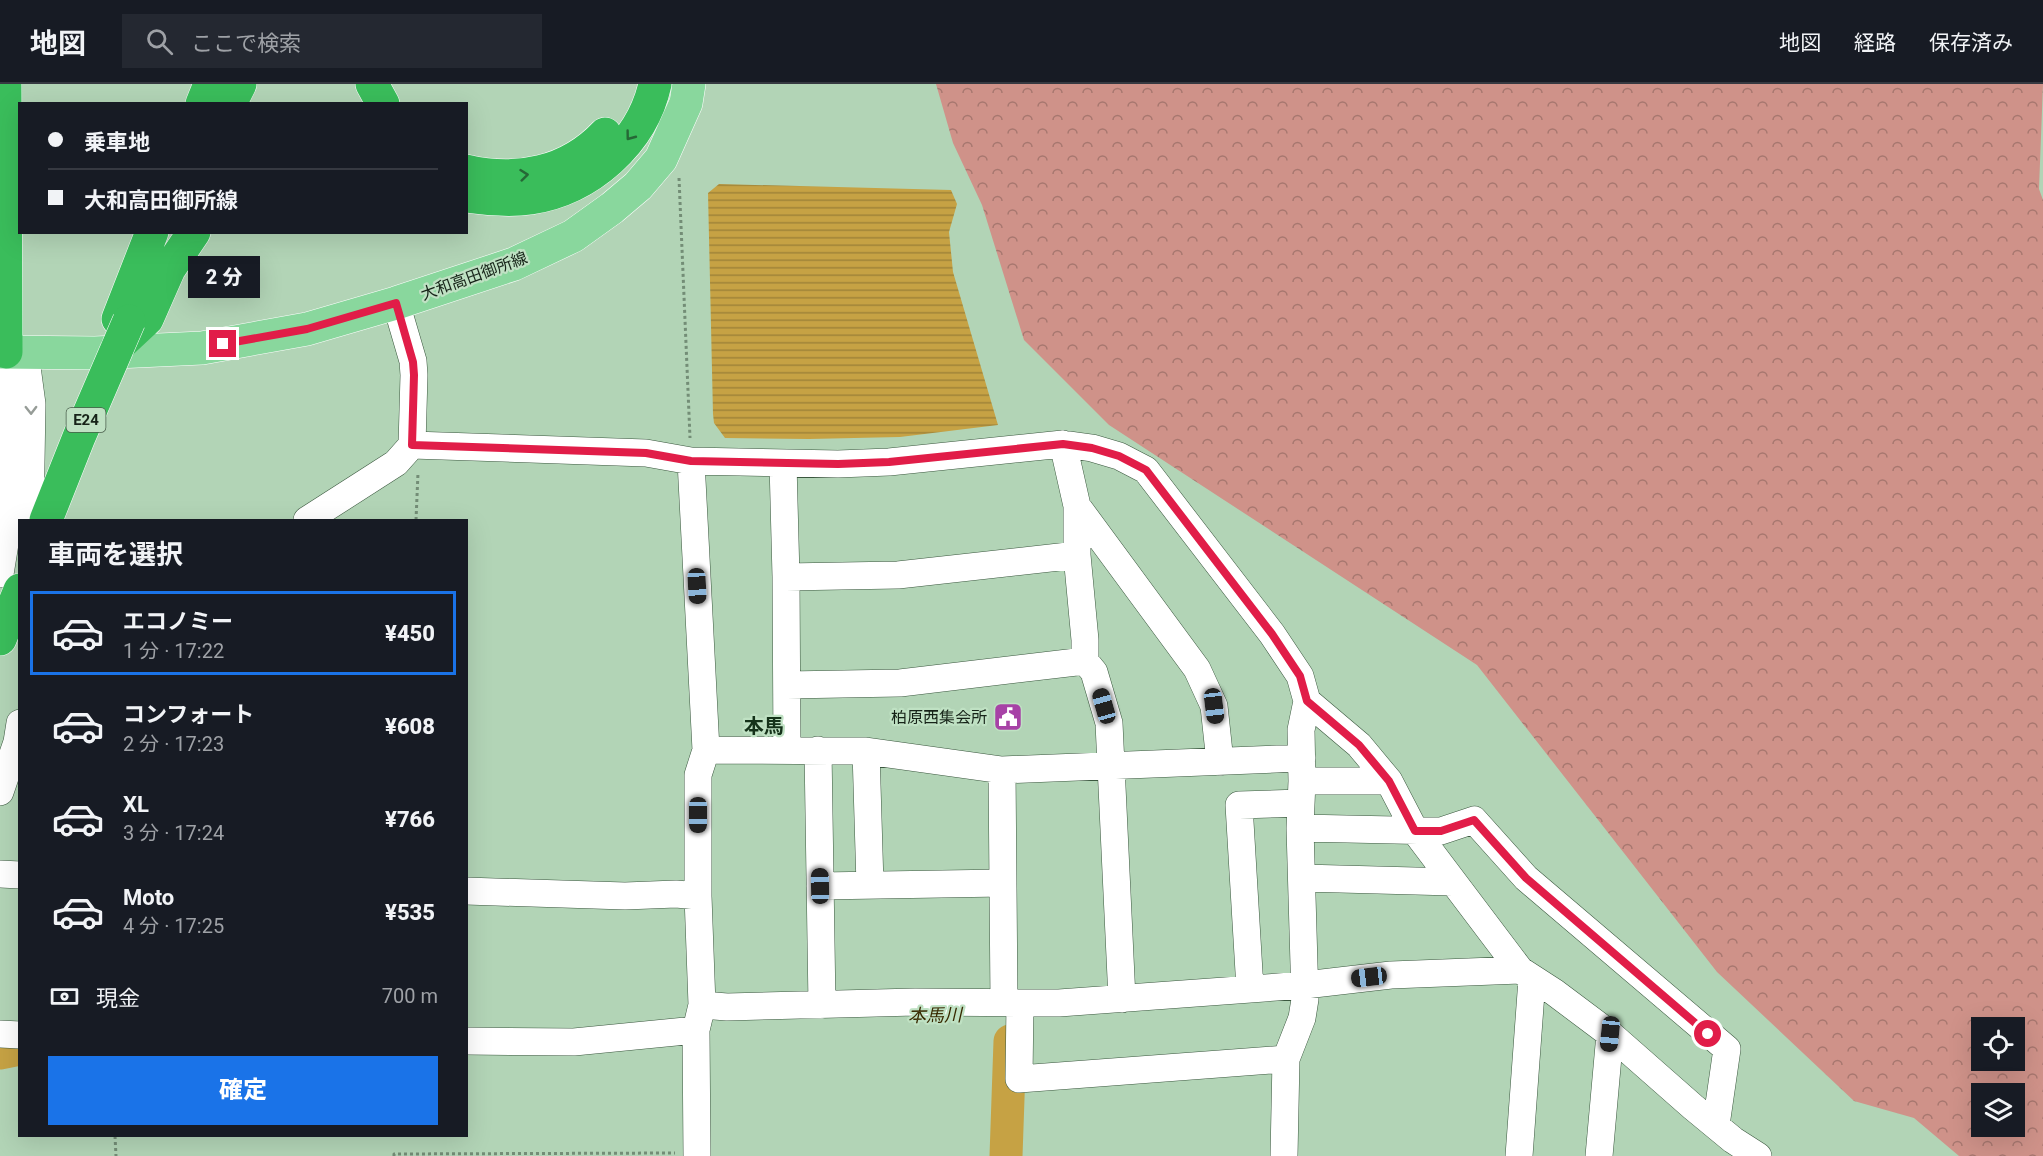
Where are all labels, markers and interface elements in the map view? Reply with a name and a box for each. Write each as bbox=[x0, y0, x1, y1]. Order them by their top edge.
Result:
search box bbox=[122, 14, 542, 68]
icon: search bbox=[143, 25, 176, 58]
text: 地図 bbox=[30, 27, 86, 60]
text: ここで検索 bbox=[191, 31, 301, 56]
text: 地図 bbox=[1779, 31, 1821, 55]
text: 経路 bbox=[1854, 31, 1896, 55]
text: 保存済み bbox=[1929, 31, 2013, 55]
text: 乗車地 bbox=[84, 130, 150, 155]
one-way arrow bbox=[627, 130, 638, 141]
one-way arrow bbox=[520, 169, 529, 182]
text: 大和高田御所線 bbox=[84, 188, 238, 213]
street label: 大和高田御所線 bbox=[418, 248, 530, 304]
callout: 2 分 bbox=[187, 257, 259, 299]
text: 2 分 bbox=[206, 265, 242, 289]
route end bbox=[209, 330, 236, 357]
one-way arrow bbox=[25, 405, 37, 414]
road number: E24 bbox=[66, 408, 106, 432]
text: 車両を選択 bbox=[48, 539, 183, 571]
car bbox=[687, 568, 707, 604]
icon: car bbox=[51, 606, 105, 660]
text: エコノミー bbox=[123, 609, 233, 634]
text: ¥450 bbox=[385, 621, 435, 646]
text: 1 分 · 17:22 bbox=[123, 639, 224, 663]
car bbox=[1090, 686, 1118, 726]
car bbox=[1203, 687, 1225, 725]
icon: car bbox=[51, 699, 105, 753]
public building icon: 柏原西集会所 bbox=[992, 701, 1024, 733]
text: コンフォート bbox=[123, 702, 254, 727]
place label: 柏原西集会所 bbox=[891, 708, 987, 727]
text: ¥608 bbox=[385, 714, 435, 739]
district label: 本馬 bbox=[744, 714, 784, 738]
text: 2 分 · 17:23 bbox=[123, 732, 224, 756]
icon: car bbox=[51, 792, 105, 846]
text: XL bbox=[123, 792, 149, 817]
car bbox=[689, 797, 707, 833]
text: ¥766 bbox=[385, 807, 435, 832]
text: 3 分 · 17:24 bbox=[123, 821, 224, 845]
car bbox=[811, 868, 829, 904]
icon: car bbox=[51, 885, 105, 939]
text: Moto bbox=[123, 885, 174, 910]
text: ¥535 bbox=[385, 900, 435, 925]
text: 4 分 · 17:25 bbox=[123, 914, 224, 938]
car bbox=[1350, 966, 1388, 988]
icon: cash bbox=[48, 980, 81, 1013]
text: 700 m bbox=[382, 984, 438, 1008]
text: 現金 bbox=[96, 986, 140, 1011]
water label: 本馬川 bbox=[908, 1004, 964, 1026]
car bbox=[1599, 1015, 1621, 1053]
map controls bbox=[1971, 1017, 2025, 1137]
button: locate bbox=[1971, 1017, 2025, 1071]
route start bbox=[1694, 1020, 1721, 1047]
button: 確定 bbox=[48, 1056, 438, 1125]
button: layers bbox=[1971, 1083, 2025, 1137]

